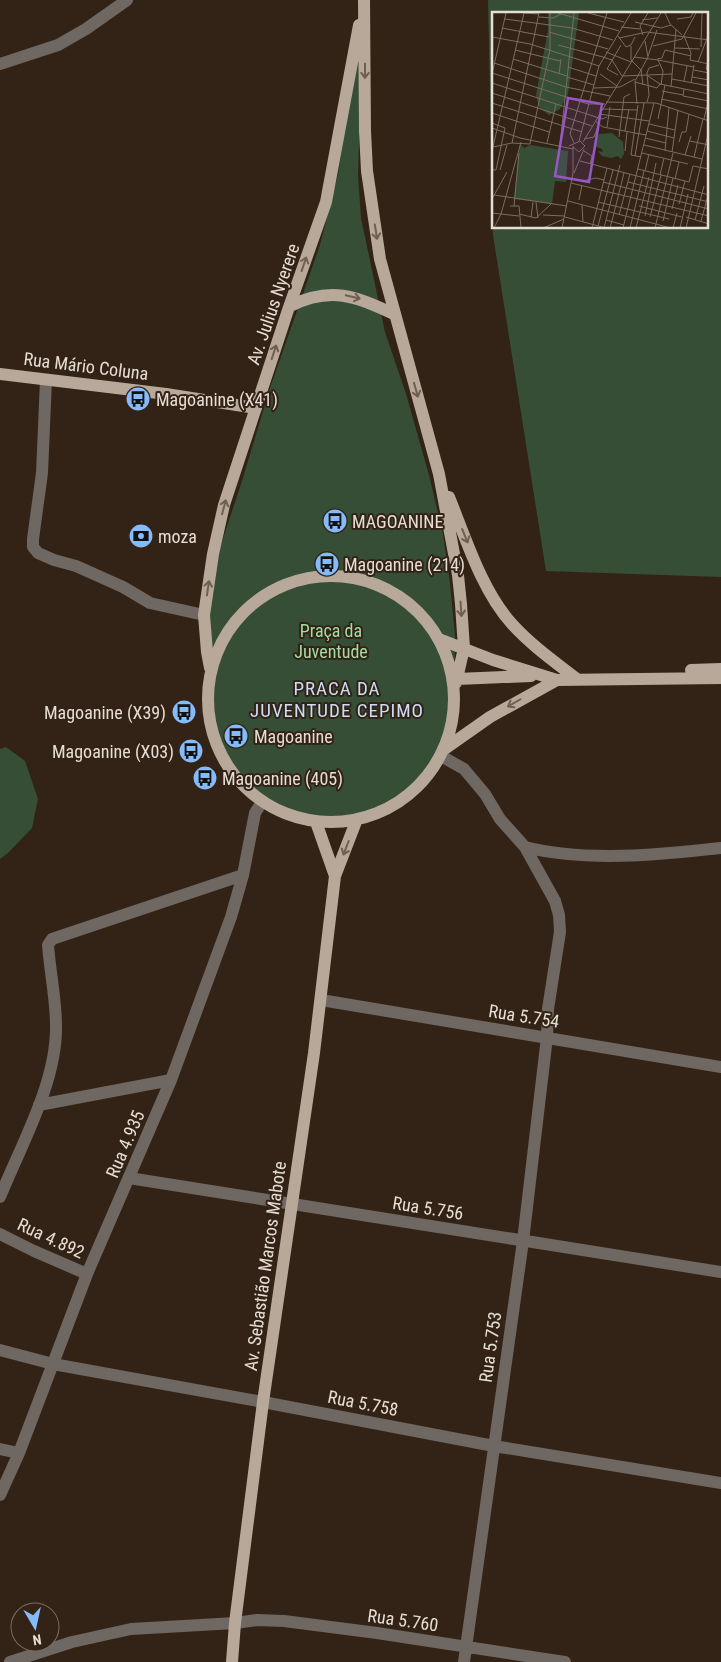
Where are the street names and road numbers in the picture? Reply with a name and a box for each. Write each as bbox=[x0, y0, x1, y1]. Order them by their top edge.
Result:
street label: Av. Julius Nyerere bbox=[242, 241, 304, 367]
street label: Rua Mário Coluna bbox=[22, 348, 150, 384]
street label: Rua 5.754 bbox=[487, 1000, 561, 1032]
street label: Rua 4.935 bbox=[101, 1107, 149, 1181]
street label: Av. Sebastião Marcos Mabote bbox=[240, 1160, 290, 1372]
street label: Rua 5.756 bbox=[391, 1192, 465, 1224]
street label: Rua 4.892 bbox=[14, 1213, 88, 1263]
street label: Rua 5.753 bbox=[475, 1310, 505, 1384]
street label: Rua 5.758 bbox=[326, 1386, 400, 1420]
street label: Rua 5.760 bbox=[366, 1605, 440, 1635]

